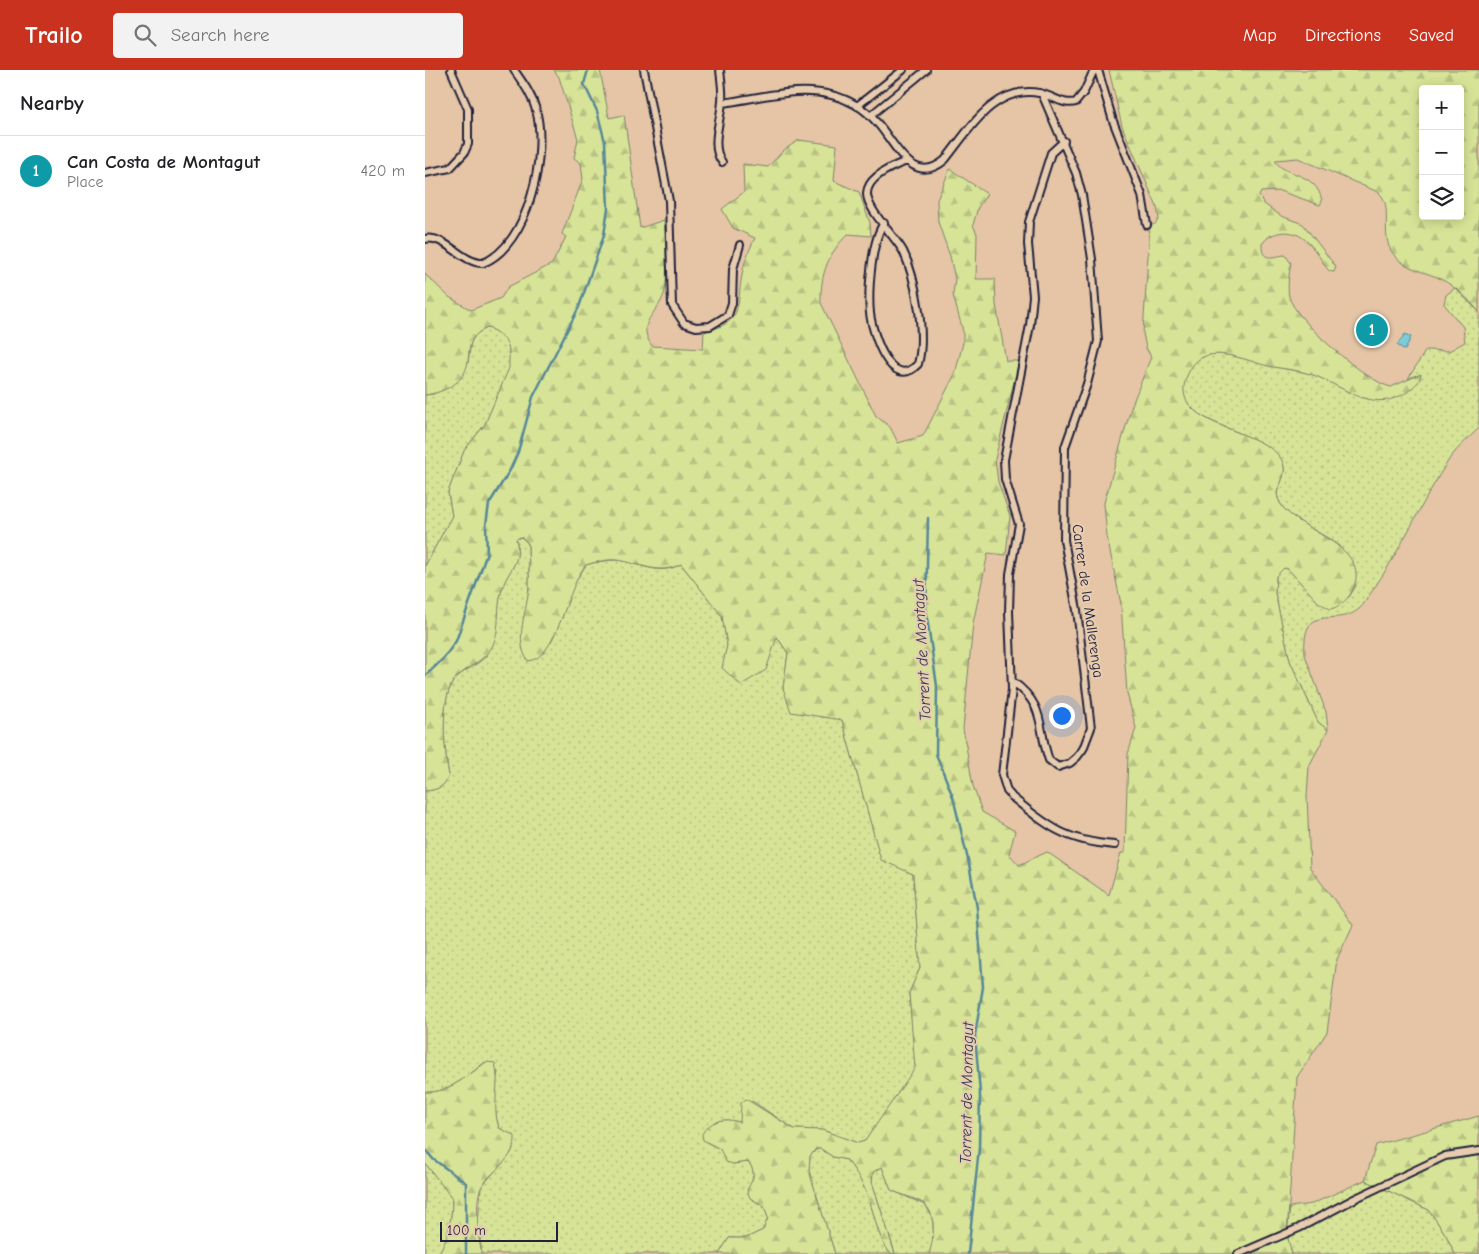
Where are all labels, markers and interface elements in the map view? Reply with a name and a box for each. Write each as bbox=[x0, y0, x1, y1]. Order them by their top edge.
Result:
search box bbox=[113, 13, 463, 58]
text: Trailo bbox=[25, 21, 83, 49]
icon: search bbox=[131, 21, 159, 49]
text: Search here bbox=[171, 24, 270, 46]
text: Map bbox=[1243, 25, 1277, 46]
text: Directions bbox=[1305, 25, 1381, 46]
text: Saved bbox=[1409, 25, 1454, 46]
map controls bbox=[1419, 85, 1464, 220]
button: + bbox=[1419, 85, 1464, 130]
text: Nearby bbox=[20, 91, 84, 115]
button: − bbox=[1419, 130, 1464, 175]
text: Can Costa de Montagut bbox=[67, 151, 260, 173]
text: 1 bbox=[33, 162, 39, 180]
text: 420 m bbox=[361, 162, 405, 180]
text: Place bbox=[67, 173, 103, 191]
button: layers bbox=[1419, 175, 1464, 220]
pin: 1 bbox=[1356, 311, 1388, 349]
street label: Carrer de la Mallerenga bbox=[1068, 523, 1108, 679]
water label: Torrent de Montagut bbox=[909, 578, 935, 721]
your location bbox=[1049, 703, 1075, 729]
water label: Torrent de Montagut bbox=[957, 1021, 977, 1164]
scale bar bbox=[440, 1219, 557, 1242]
text: 100 m bbox=[447, 1222, 486, 1239]

